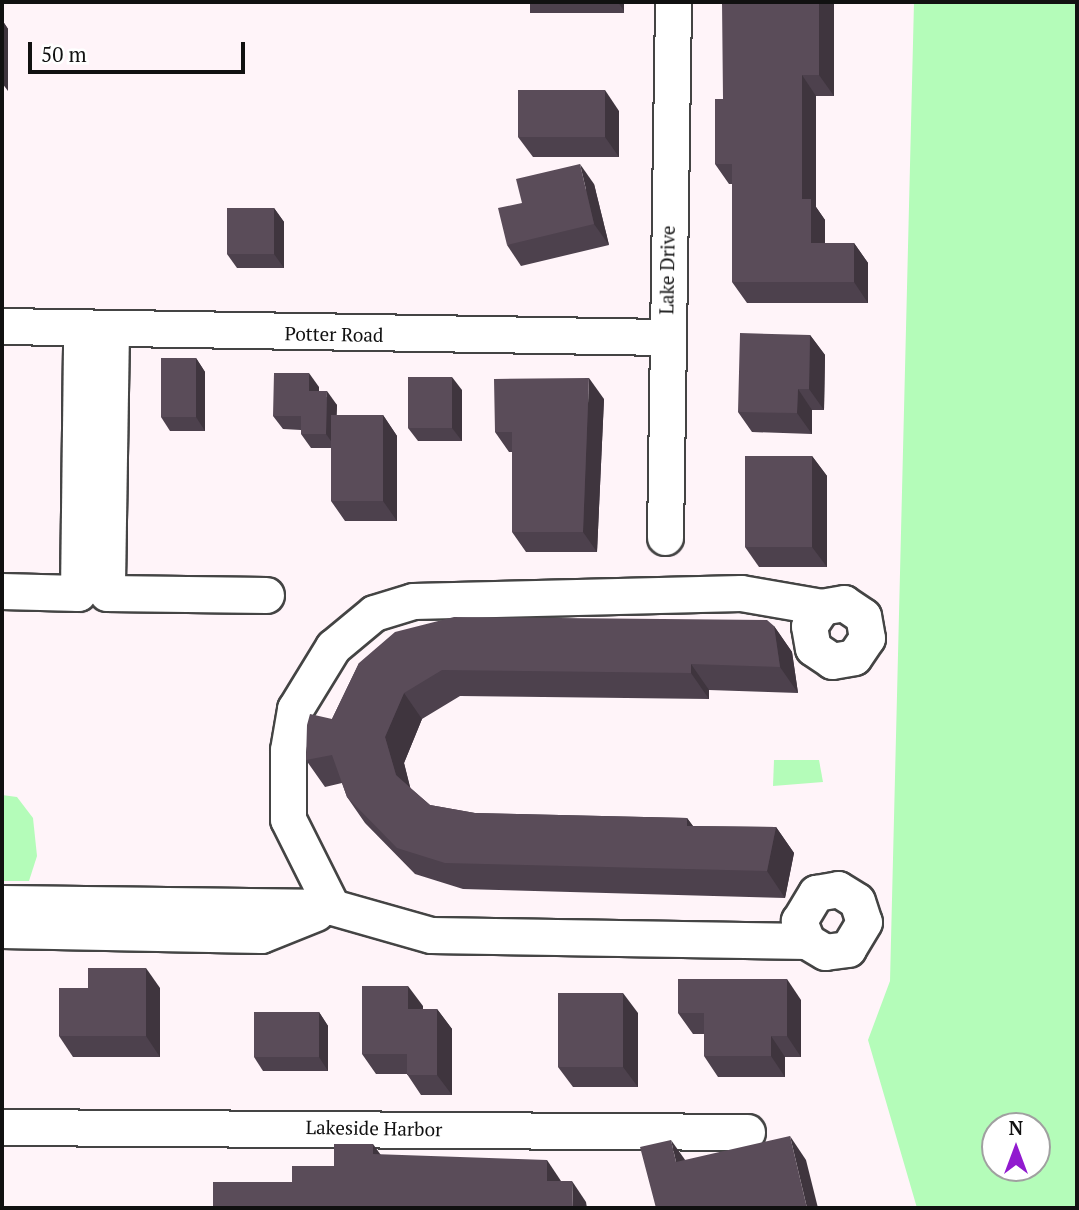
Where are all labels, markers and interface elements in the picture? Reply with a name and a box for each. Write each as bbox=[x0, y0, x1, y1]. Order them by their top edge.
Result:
scale bar bbox=[32, 28, 248, 72]
text: 50 m bbox=[41, 40, 87, 68]
street label: Lake Drive bbox=[655, 225, 679, 315]
street label: Potter Road bbox=[284, 322, 384, 346]
north arrow bbox=[981, 1112, 1051, 1182]
street label: Lakeside Harbor bbox=[305, 1115, 443, 1141]
text: N bbox=[1009, 1115, 1023, 1140]

